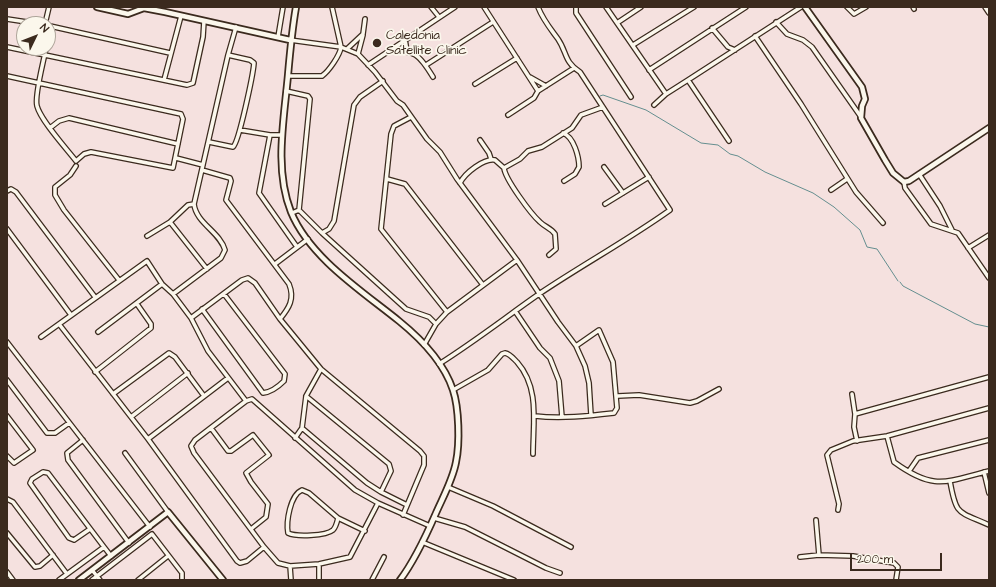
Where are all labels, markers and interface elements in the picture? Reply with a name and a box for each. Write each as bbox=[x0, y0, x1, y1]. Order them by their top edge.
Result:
north arrow bbox=[16, 16, 56, 56]
text: N bbox=[37, 21, 52, 36]
place label: Caledonia Satellite Clinic bbox=[386, 28, 467, 59]
marker: Caledonia Satellite Clinic bbox=[371, 37, 383, 49]
scale bar bbox=[852, 545, 944, 571]
text: 200 m bbox=[857, 551, 893, 568]

